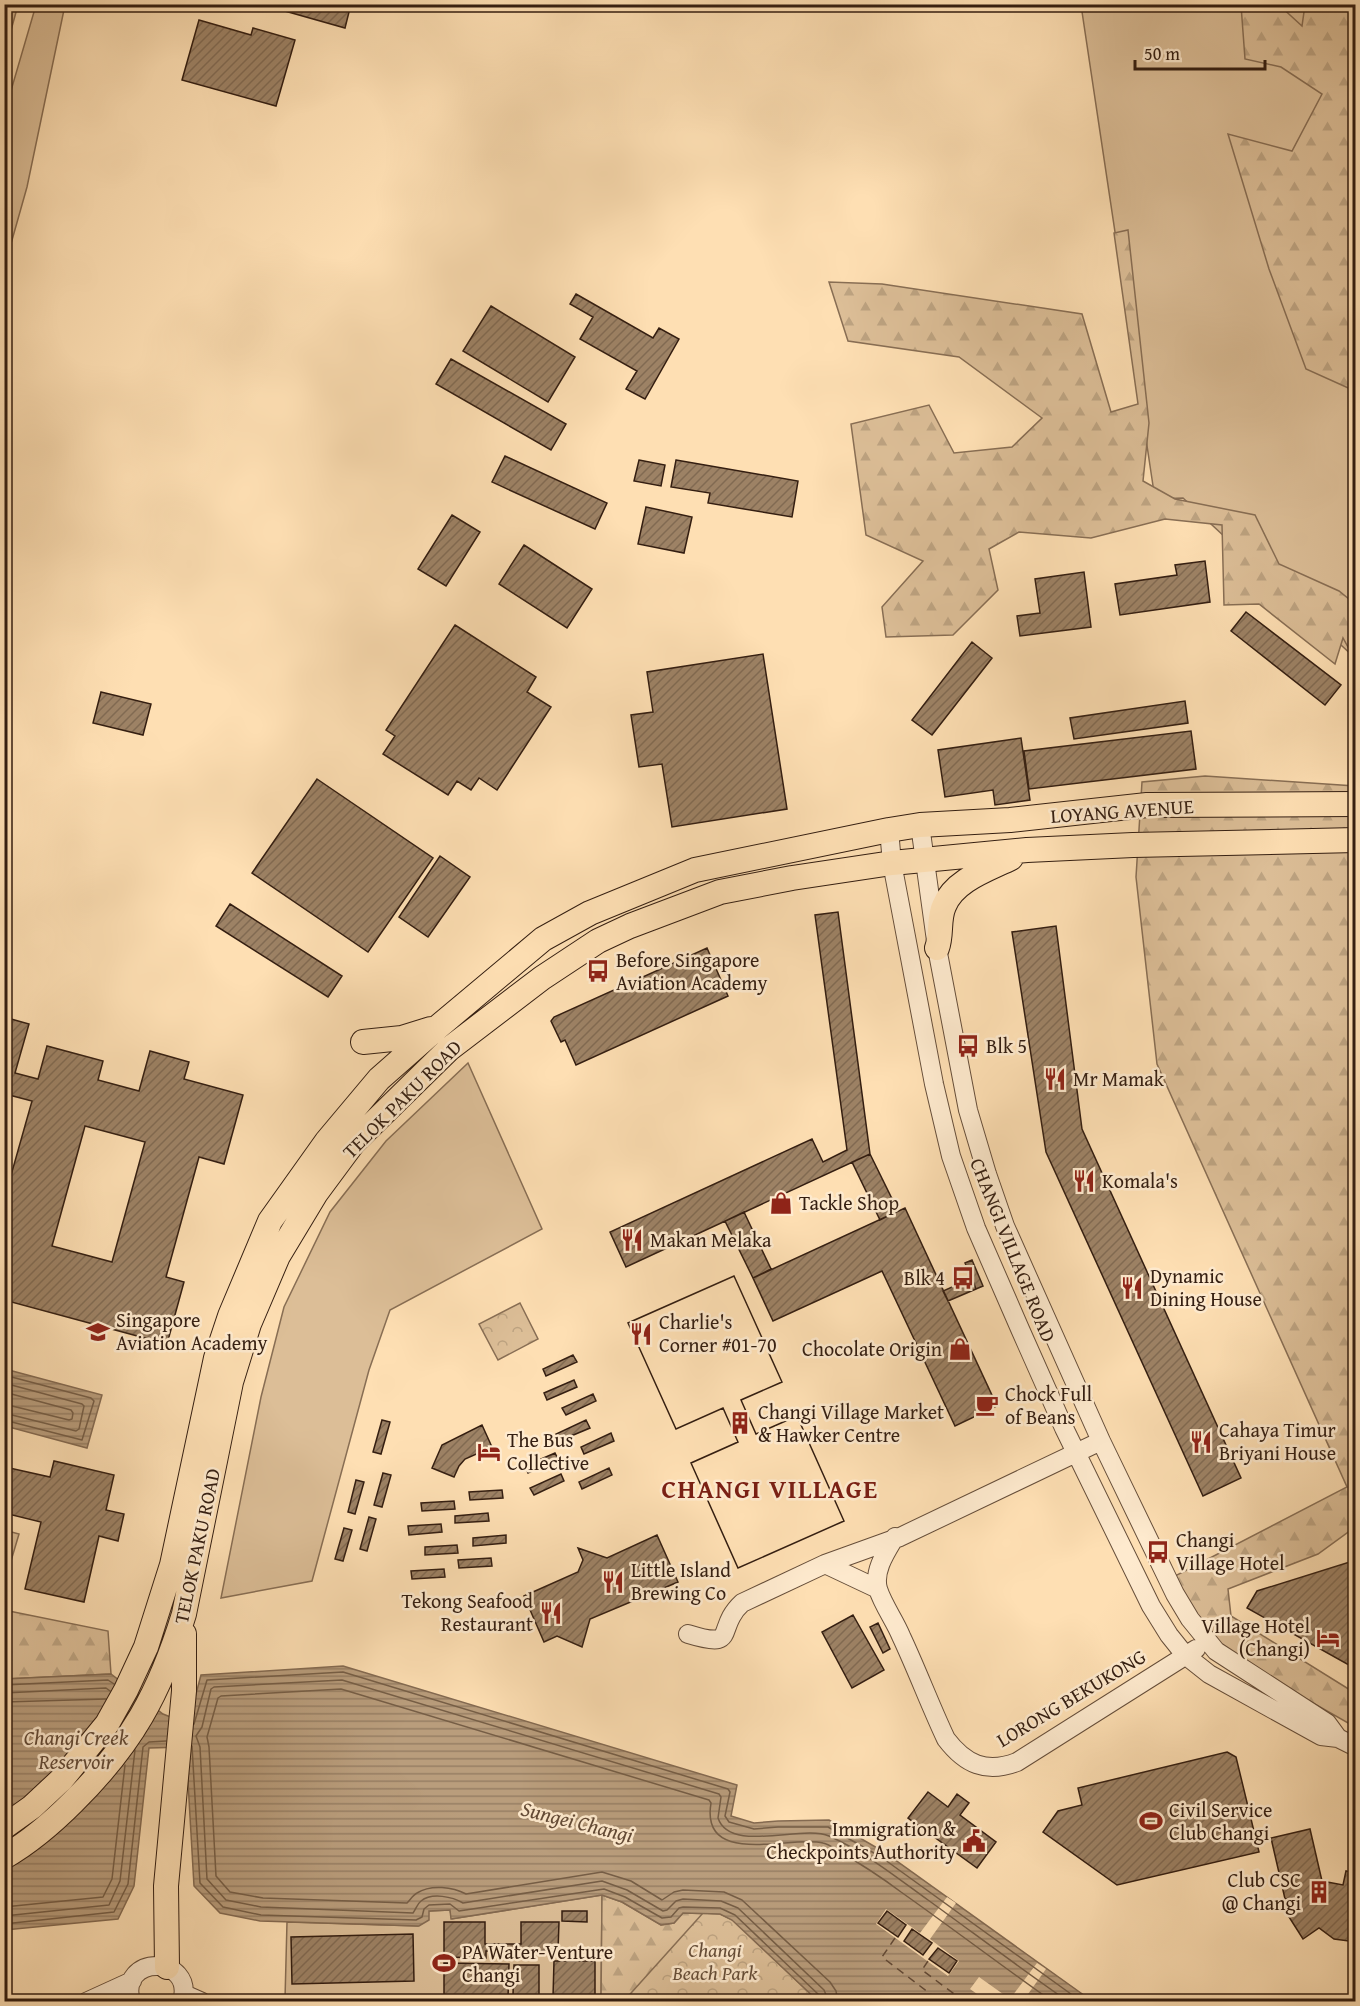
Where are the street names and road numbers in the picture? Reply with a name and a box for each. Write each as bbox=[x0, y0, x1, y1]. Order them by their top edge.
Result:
street label: LOYANG AVENUE bbox=[1049, 791, 1194, 830]
street label: TELOK PAKU ROAD bbox=[336, 1033, 468, 1165]
street label: CHANGI VILLAGE ROAD bbox=[963, 1154, 1064, 1346]
street label: TELOK PAKU ROAD bbox=[166, 1466, 227, 1626]
street label: LORONG BEKUKONG bbox=[991, 1641, 1151, 1754]

